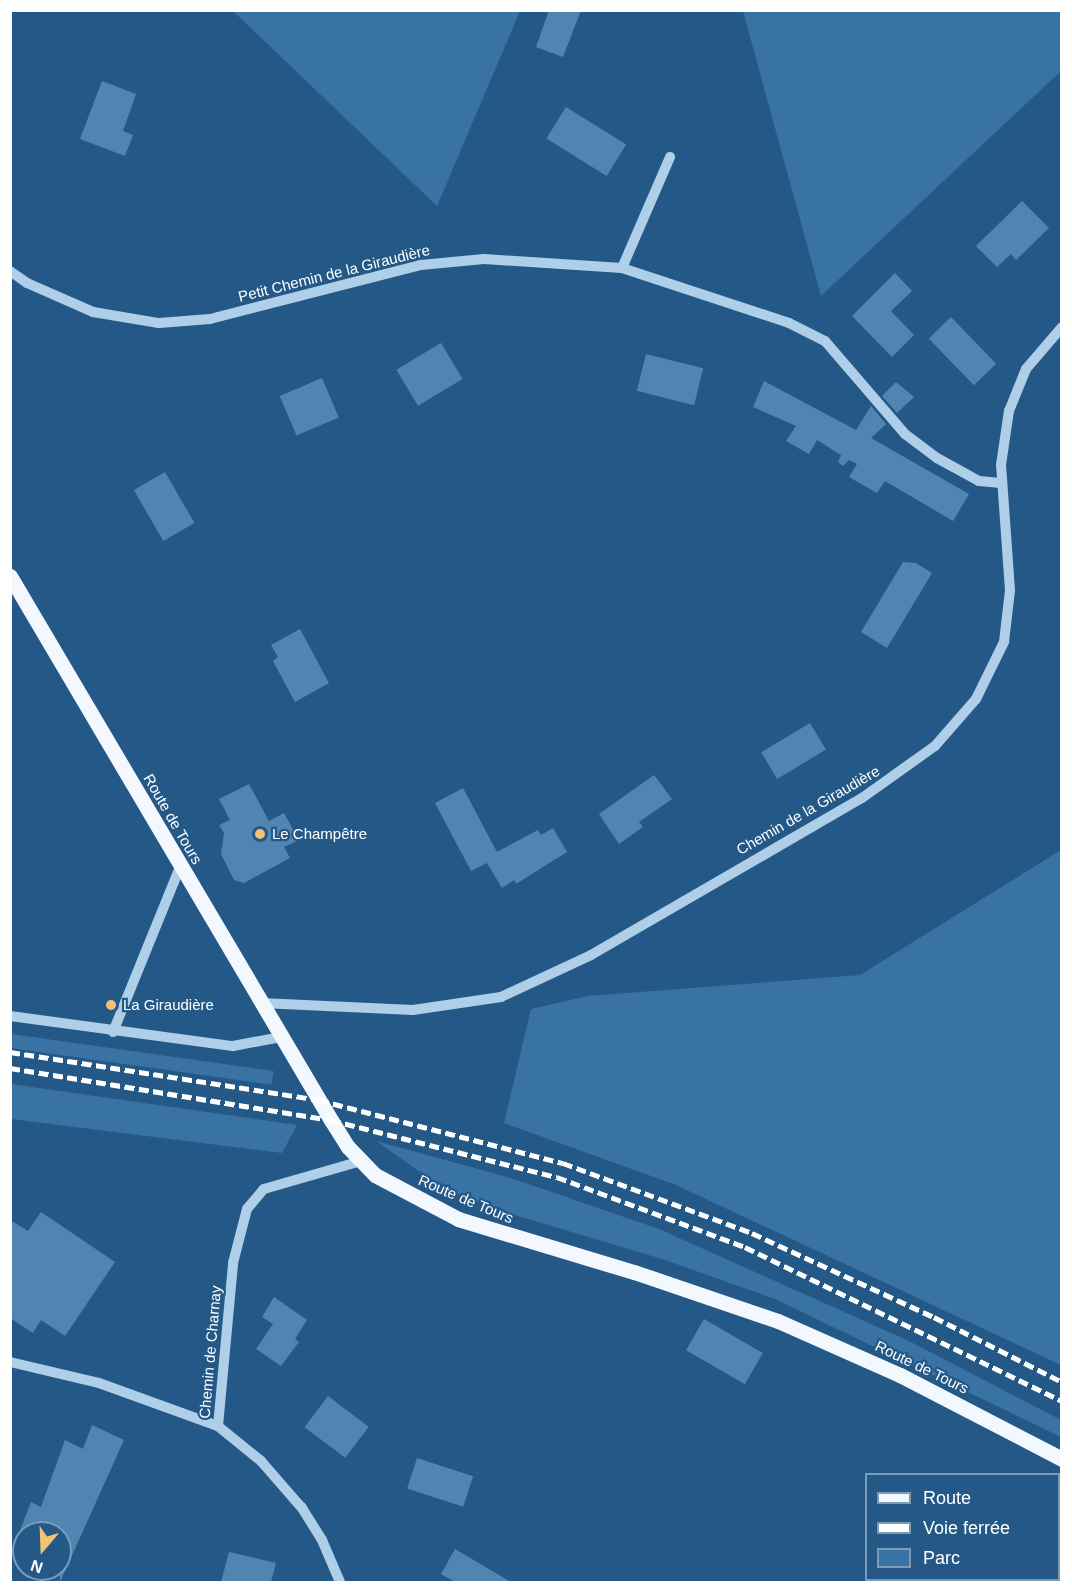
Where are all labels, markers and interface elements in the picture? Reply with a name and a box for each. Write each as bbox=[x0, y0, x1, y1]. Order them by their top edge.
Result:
street label: Petit Chemin de la Giraudière bbox=[236, 240, 432, 306]
street label: Chemin de la Giraudière bbox=[733, 762, 883, 858]
street label: Route de Tours bbox=[140, 770, 206, 868]
place label: Le Champêtre bbox=[272, 825, 367, 843]
marker: Le Champêtre bbox=[253, 827, 267, 841]
place label: La Giraudière bbox=[123, 996, 214, 1014]
marker: La Giraudière bbox=[104, 998, 118, 1012]
street label: Route de Tours bbox=[416, 1171, 516, 1227]
street label: Chemin de Charnay bbox=[195, 1285, 225, 1419]
street label: Route de Tours bbox=[872, 1337, 972, 1397]
legend bbox=[865, 1473, 1060, 1581]
text: Route bbox=[923, 1488, 971, 1508]
text: Voie ferrée bbox=[923, 1518, 1010, 1538]
north arrow bbox=[12, 1521, 72, 1581]
text: Parc bbox=[923, 1548, 960, 1568]
text: N bbox=[28, 1557, 45, 1577]

